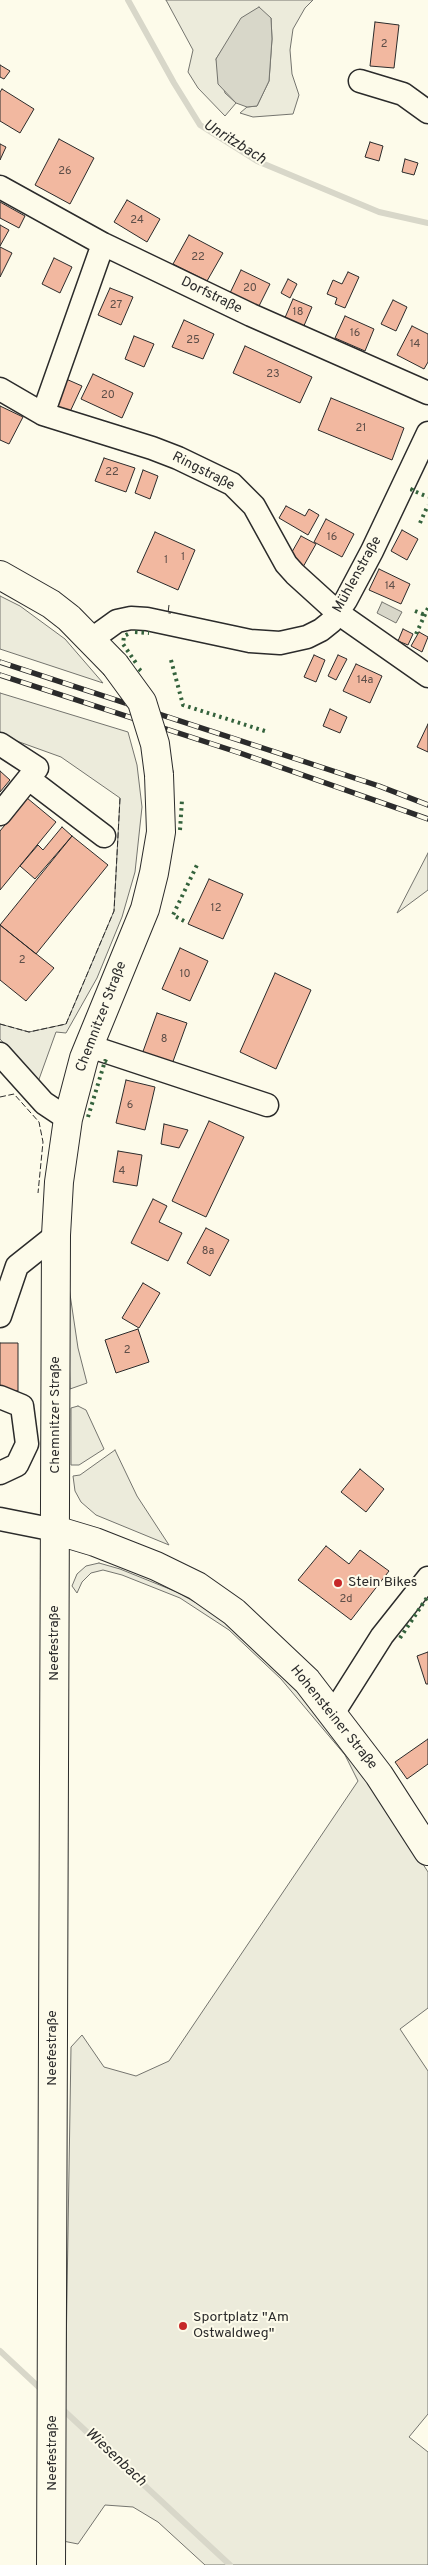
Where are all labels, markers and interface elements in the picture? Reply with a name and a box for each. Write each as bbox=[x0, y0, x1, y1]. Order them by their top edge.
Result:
house number: 2 bbox=[381, 38, 387, 52]
water label: Unritzbach bbox=[199, 117, 269, 169]
house number: 26 bbox=[58, 165, 72, 179]
house number: 24 bbox=[130, 214, 144, 228]
house number: 22 bbox=[191, 251, 205, 265]
street label: Dorfstraße bbox=[178, 274, 244, 318]
house number: 20 bbox=[243, 282, 257, 296]
house number: 27 bbox=[110, 299, 122, 313]
house number: 18 bbox=[293, 306, 303, 320]
house number: 16 bbox=[350, 327, 360, 341]
house number: 25 bbox=[186, 334, 200, 348]
house number: 14 bbox=[410, 338, 420, 352]
house number: 23 bbox=[266, 368, 280, 382]
house number: 20 bbox=[101, 389, 115, 403]
house number: 21 bbox=[356, 422, 366, 436]
street label: Ringstraße bbox=[169, 449, 237, 495]
house number: 22 bbox=[105, 466, 119, 480]
house number: 16 bbox=[327, 531, 337, 545]
street label: Mühlenstraße bbox=[330, 534, 386, 616]
house number: 1 bbox=[181, 551, 185, 565]
house number: 1 bbox=[164, 554, 168, 568]
house number: 14 bbox=[385, 580, 395, 594]
house number: 14a bbox=[357, 674, 373, 688]
house number: 12 bbox=[211, 902, 221, 916]
house number: 2 bbox=[19, 954, 25, 968]
street label: Chemnitzer Straße bbox=[73, 959, 131, 1075]
house number: 10 bbox=[179, 968, 191, 982]
house number: 8 bbox=[161, 1033, 167, 1047]
house number: 6 bbox=[127, 1099, 133, 1113]
house number: 4 bbox=[119, 1165, 125, 1179]
house number: 8a bbox=[202, 1245, 214, 1259]
house number: 2 bbox=[124, 1344, 130, 1358]
street label: Chemnitzer Straße bbox=[48, 1356, 64, 1474]
place label: Stein Bikes bbox=[348, 1575, 417, 1591]
marker: Stein Bikes bbox=[332, 1577, 344, 1589]
house number: 2d bbox=[340, 1593, 352, 1607]
street label: Neefestraße bbox=[47, 1605, 63, 1681]
street label: Hohensteiner Straße bbox=[286, 1663, 380, 1773]
street label: Neefestraße bbox=[45, 2010, 61, 2086]
place label: Sportplatz "Am Ostwaldweg" bbox=[193, 2310, 289, 2342]
marker: Sportplatz "Am Ostwaldweg" bbox=[177, 2320, 189, 2332]
street label: Neefestraße bbox=[45, 2415, 61, 2491]
water label: Wiesenbach bbox=[81, 2425, 149, 2491]

